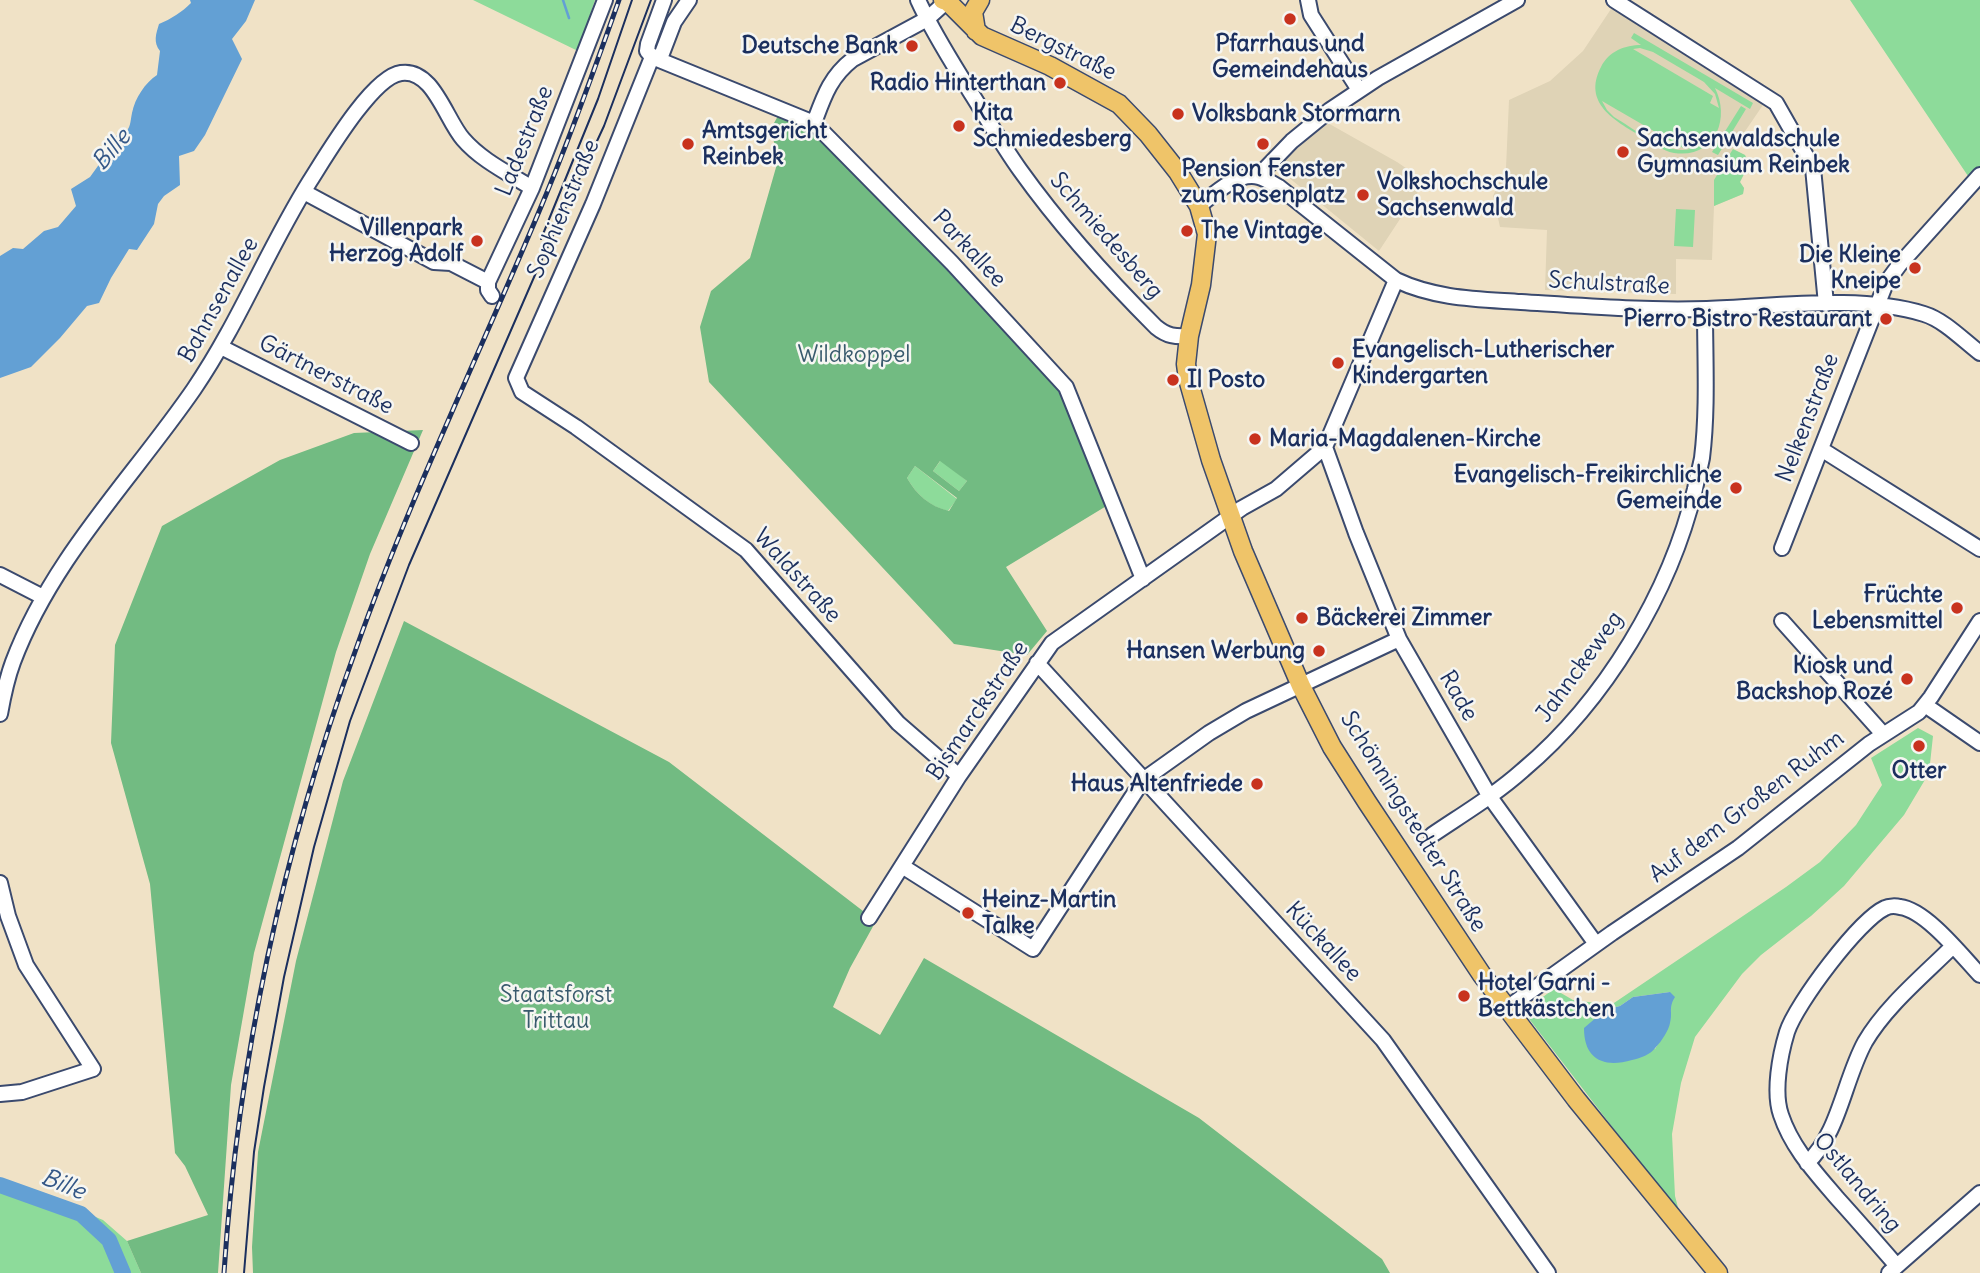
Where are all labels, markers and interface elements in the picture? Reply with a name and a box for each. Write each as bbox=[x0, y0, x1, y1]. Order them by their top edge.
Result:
street label: Bergstraße bbox=[1005, 11, 1121, 87]
marker: Pfarrhaus und Gemeindehaus bbox=[1282, 11, 1298, 27]
place label: Pfarrhaus und Gemeindehaus bbox=[1212, 30, 1368, 84]
place label: Deutsche Bank bbox=[742, 32, 898, 60]
marker: Deutsche Bank bbox=[904, 38, 920, 54]
place label: Radio Hinterthan bbox=[870, 69, 1046, 97]
marker: Radio Hinterthan bbox=[1052, 75, 1068, 91]
street label: Ladestraße bbox=[490, 82, 560, 200]
place label: Kita Schmiedesberg bbox=[973, 99, 1132, 153]
place label: Volksbank Stormarn bbox=[1192, 100, 1401, 128]
marker: Volksbank Stormarn bbox=[1170, 106, 1186, 122]
place label: Amtsgericht Reinbek bbox=[702, 117, 827, 171]
marker: Kita Schmiedesberg bbox=[951, 118, 967, 134]
water label: Bille bbox=[87, 124, 137, 176]
place label: Sachsenwaldschule Gymnasium Reinbek bbox=[1637, 125, 1850, 179]
street label: Sophienstraße bbox=[522, 135, 606, 283]
marker: Amtsgericht Reinbek bbox=[680, 136, 696, 152]
marker: Pension Fenster zum Rosenplatz bbox=[1255, 136, 1271, 152]
marker: Sachsenwaldschule Gymnasium Reinbek bbox=[1615, 144, 1631, 160]
place label: Pension Fenster zum Rosenplatz bbox=[1181, 155, 1345, 209]
street label: Schmiedesberg bbox=[1043, 167, 1169, 305]
place label: Volkshochschule Sachsenwald bbox=[1377, 168, 1548, 222]
marker: Volkshochschule Sachsenwald bbox=[1355, 187, 1371, 203]
street label: Parkallee bbox=[926, 205, 1012, 293]
place label: Villenpark Herzog Adolf bbox=[329, 214, 463, 268]
place label: The Vintage bbox=[1201, 217, 1323, 245]
marker: The Vintage bbox=[1179, 223, 1195, 239]
street label: Bahnsenallee bbox=[173, 232, 265, 368]
marker: Villenpark Herzog Adolf bbox=[469, 233, 485, 249]
place label: Die Kleine Kneipe bbox=[1799, 241, 1901, 295]
marker: Die Kleine Kneipe bbox=[1907, 260, 1923, 276]
street label: Schulstraße bbox=[1548, 267, 1670, 301]
place label: Pierro Bistro Restaurant bbox=[1623, 305, 1872, 333]
marker: Pierro Bistro Restaurant bbox=[1878, 311, 1894, 327]
street label: Gärtnerstraße bbox=[254, 329, 398, 421]
place label: Evangelisch-Lutherischer Kindergarten bbox=[1352, 336, 1614, 390]
park label: Wildkoppel bbox=[798, 341, 910, 369]
street label: Nelkenstraße bbox=[1771, 350, 1845, 486]
marker: Evangelisch-Lutherischer Kindergarten bbox=[1330, 355, 1346, 371]
place label: Il Posto bbox=[1187, 366, 1265, 394]
marker: Il Posto bbox=[1165, 372, 1181, 388]
place label: Maria-Magdalenen-Kirche bbox=[1269, 425, 1541, 453]
marker: Maria-Magdalenen-Kirche bbox=[1247, 431, 1263, 447]
place label: Evangelisch-Freikirchliche Gemeinde bbox=[1454, 461, 1722, 515]
marker: Evangelisch-Freikirchliche Gemeinde bbox=[1728, 480, 1744, 496]
street label: Waldstraße bbox=[747, 523, 847, 629]
place label: Früchte Lebensmittel bbox=[1812, 581, 1943, 635]
marker: Früchte Lebensmittel bbox=[1949, 600, 1965, 616]
place label: Bäckerei Zimmer bbox=[1316, 604, 1492, 632]
street label: Jahnckeweg bbox=[1531, 606, 1629, 728]
marker: Bäckerei Zimmer bbox=[1294, 610, 1310, 626]
street label: Bismarckstraße bbox=[921, 636, 1035, 786]
place label: Hansen Werbung bbox=[1126, 637, 1305, 665]
marker: Hansen Werbung bbox=[1311, 643, 1327, 659]
place label: Kiosk und Backshop Rozé bbox=[1736, 652, 1893, 706]
street label: Rade bbox=[1433, 666, 1483, 726]
marker: Kiosk und Backshop Rozé bbox=[1899, 671, 1915, 687]
street label: Schönningstedter Straße bbox=[1334, 707, 1492, 937]
street label: Auf dem Großen Ruhm bbox=[1644, 725, 1850, 889]
marker: Otter bbox=[1911, 738, 1927, 754]
place label: Otter bbox=[1892, 757, 1946, 785]
place label: Haus Altenfriede bbox=[1071, 770, 1243, 798]
marker: Haus Altenfriede bbox=[1249, 776, 1265, 792]
place label: Heinz-Martin Talke bbox=[982, 886, 1116, 940]
street label: Kückallee bbox=[1279, 896, 1367, 988]
marker: Heinz-Martin Talke bbox=[960, 905, 976, 921]
place label: Hotel Garni - Bettkästchen bbox=[1478, 969, 1615, 1023]
park label: Staatsforst Trittau bbox=[500, 981, 612, 1035]
marker: Hotel Garni - Bettkästchen bbox=[1456, 988, 1472, 1004]
street label: Ostlandring bbox=[1807, 1127, 1907, 1239]
water label: Bille bbox=[37, 1163, 89, 1207]

